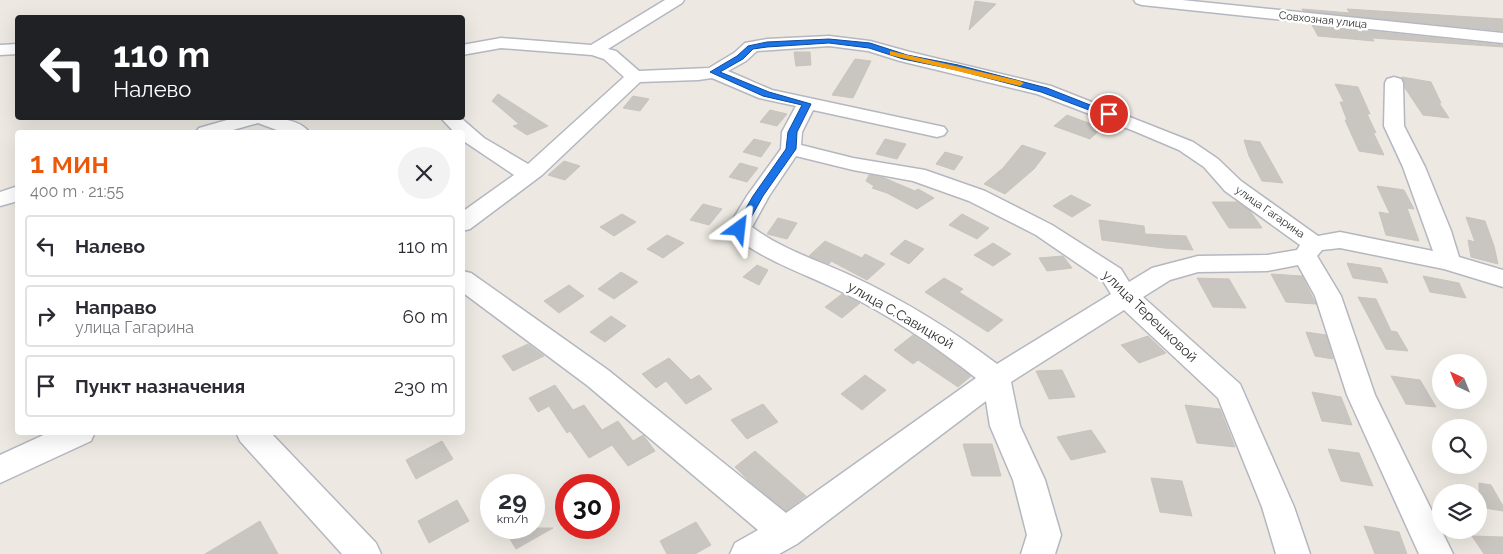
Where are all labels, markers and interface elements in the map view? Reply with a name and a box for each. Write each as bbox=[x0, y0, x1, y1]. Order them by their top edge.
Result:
street label: Совхозная улица bbox=[1278, 9, 1368, 31]
text: 110 m bbox=[113, 34, 210, 75]
icon: left bbox=[30, 35, 95, 100]
text: Налево bbox=[113, 76, 191, 102]
pin bbox=[1088, 93, 1130, 135]
icon: arrive bbox=[1095, 100, 1123, 128]
text: 1 мин bbox=[30, 145, 109, 180]
button: close bbox=[398, 147, 450, 199]
text: 400 m · 21:55 bbox=[30, 182, 124, 201]
street label: улица Гагарина bbox=[1233, 183, 1307, 241]
position arrow bbox=[712, 202, 764, 254]
icon: left bbox=[32, 232, 60, 260]
text: Налево bbox=[75, 235, 145, 257]
text: 110 m bbox=[398, 235, 448, 257]
street label: улица Терешковой bbox=[1099, 267, 1201, 365]
street label: улица С.Савицкой bbox=[845, 278, 957, 352]
text: Направо bbox=[75, 296, 156, 318]
icon: right bbox=[32, 302, 60, 330]
text: 60 m bbox=[403, 305, 448, 327]
text: улица Гагарина bbox=[75, 318, 194, 337]
north arrow bbox=[1432, 354, 1488, 409]
map controls bbox=[1432, 354, 1487, 539]
icon: arrive bbox=[32, 372, 60, 400]
text: Пункт назначения bbox=[75, 375, 245, 397]
text: 230 m bbox=[394, 375, 448, 397]
button: search bbox=[1432, 419, 1487, 474]
speed limit sign: 30 bbox=[555, 474, 620, 539]
button: layers bbox=[1432, 484, 1487, 539]
text: 29 bbox=[498, 485, 527, 515]
text: km/h bbox=[497, 512, 528, 526]

